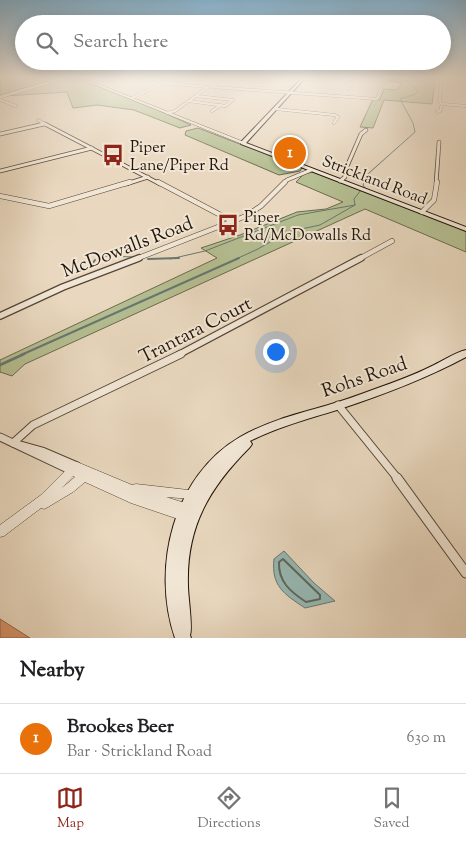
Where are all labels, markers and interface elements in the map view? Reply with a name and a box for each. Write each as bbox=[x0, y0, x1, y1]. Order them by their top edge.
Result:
search box bbox=[15, 15, 451, 70]
icon: search bbox=[33, 29, 61, 57]
text: Search here bbox=[73, 29, 168, 56]
pin: 1 bbox=[274, 134, 306, 172]
place label: Piper Lane/Piper Rd bbox=[130, 137, 229, 178]
bus stop icon: Piper Lane/Piper Rd bbox=[100, 142, 126, 168]
street label: Strickland Road bbox=[318, 151, 430, 212]
place label: Piper Rd/McDowalls Rd bbox=[244, 207, 371, 248]
street label: McDowalls Road bbox=[58, 211, 198, 286]
bus stop icon: Piper Rd/McDowalls Rd bbox=[215, 212, 241, 238]
street label: Trantara Court bbox=[135, 291, 258, 371]
your location bbox=[263, 339, 289, 365]
street label: Rohs Road bbox=[318, 351, 411, 406]
text: Nearby bbox=[20, 656, 85, 686]
text: Brookes Beer bbox=[67, 714, 174, 741]
text: 1 bbox=[33, 727, 39, 750]
text: 630 m bbox=[407, 727, 446, 750]
text: Bar · Strickland Road bbox=[67, 741, 212, 764]
tab: Map bbox=[56, 784, 84, 834]
tab: Directions bbox=[197, 784, 261, 834]
tab: Saved bbox=[374, 784, 409, 834]

